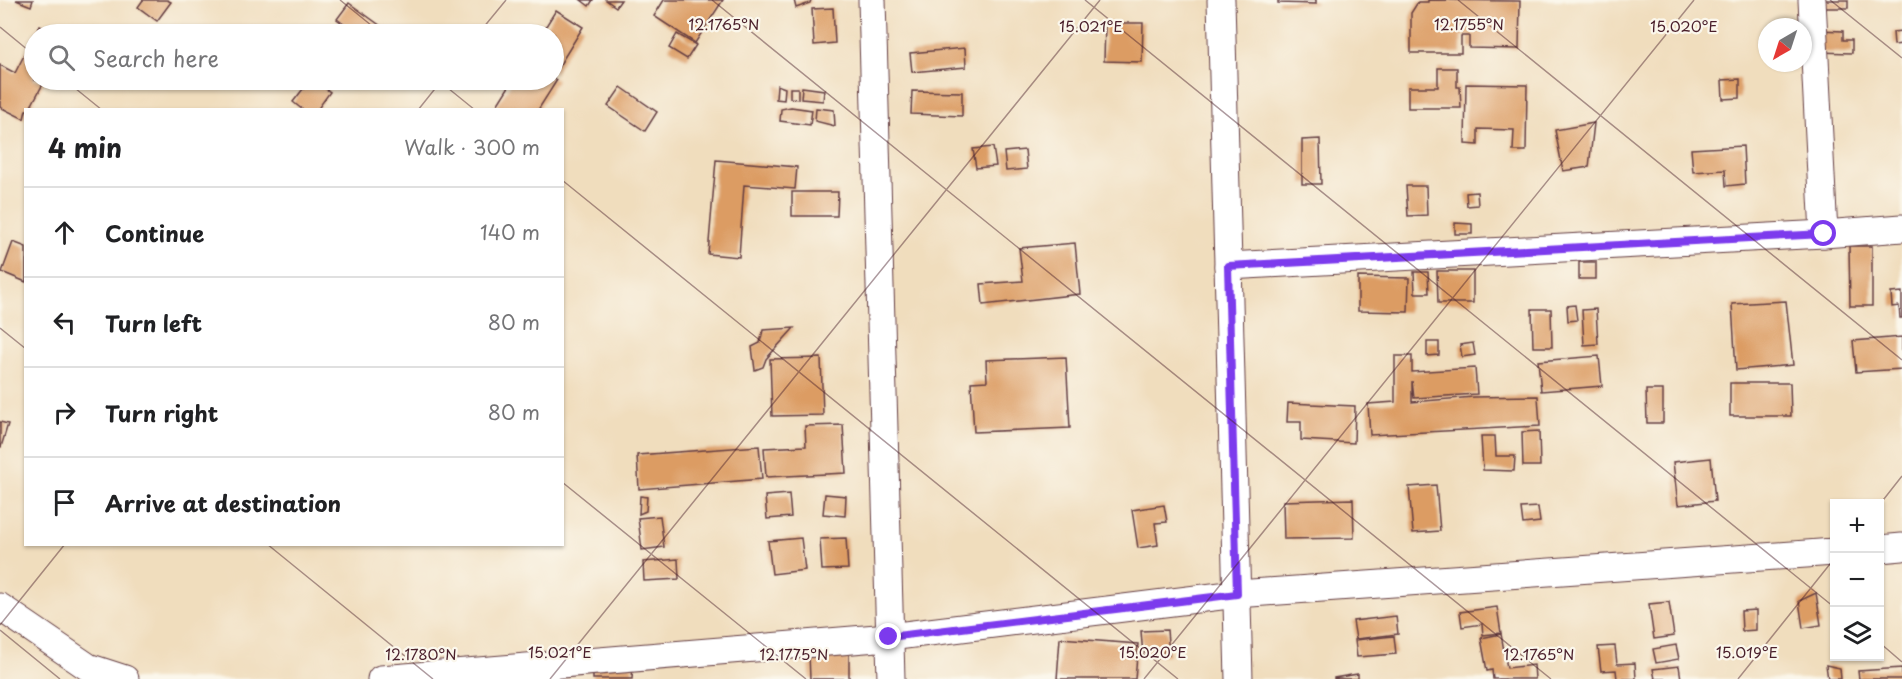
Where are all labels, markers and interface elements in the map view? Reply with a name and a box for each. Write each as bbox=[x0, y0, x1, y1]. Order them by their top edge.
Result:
text: 12.1765°N bbox=[689, 12, 759, 35]
text: 12.1755°N bbox=[1434, 12, 1504, 35]
text: 15.021°E bbox=[1059, 14, 1123, 37]
text: 15.020°E bbox=[1650, 14, 1718, 37]
north arrow bbox=[1758, 18, 1812, 72]
search box bbox=[24, 24, 564, 90]
icon: search bbox=[45, 41, 78, 74]
text: Search here bbox=[93, 41, 219, 74]
text: 4 min bbox=[48, 128, 122, 167]
text: Walk · 300 m bbox=[404, 132, 540, 162]
icon: ahead bbox=[48, 216, 81, 249]
text: Continue bbox=[105, 216, 204, 249]
text: 140 m bbox=[480, 217, 540, 247]
route start bbox=[1810, 220, 1836, 246]
icon: left bbox=[48, 306, 81, 339]
text: Turn left bbox=[105, 306, 202, 339]
text: 80 m bbox=[488, 307, 540, 337]
icon: right bbox=[48, 396, 81, 429]
text: Turn right bbox=[105, 396, 218, 429]
text: 80 m bbox=[488, 397, 540, 427]
icon: arrive bbox=[48, 486, 81, 519]
text: Arrive at destination bbox=[105, 486, 341, 519]
map controls bbox=[1830, 499, 1884, 661]
button: + bbox=[1830, 499, 1884, 553]
button: − bbox=[1830, 553, 1884, 607]
button: layers bbox=[1830, 607, 1884, 661]
route end bbox=[875, 623, 901, 649]
text: 15.021°E bbox=[528, 640, 592, 663]
text: 15.020°E bbox=[1119, 640, 1187, 663]
text: 15.019°E bbox=[1716, 640, 1778, 663]
text: 12.1780°N bbox=[385, 642, 457, 665]
text: 12.1775°N bbox=[759, 642, 829, 665]
text: 12.1765°N bbox=[1504, 642, 1574, 665]

